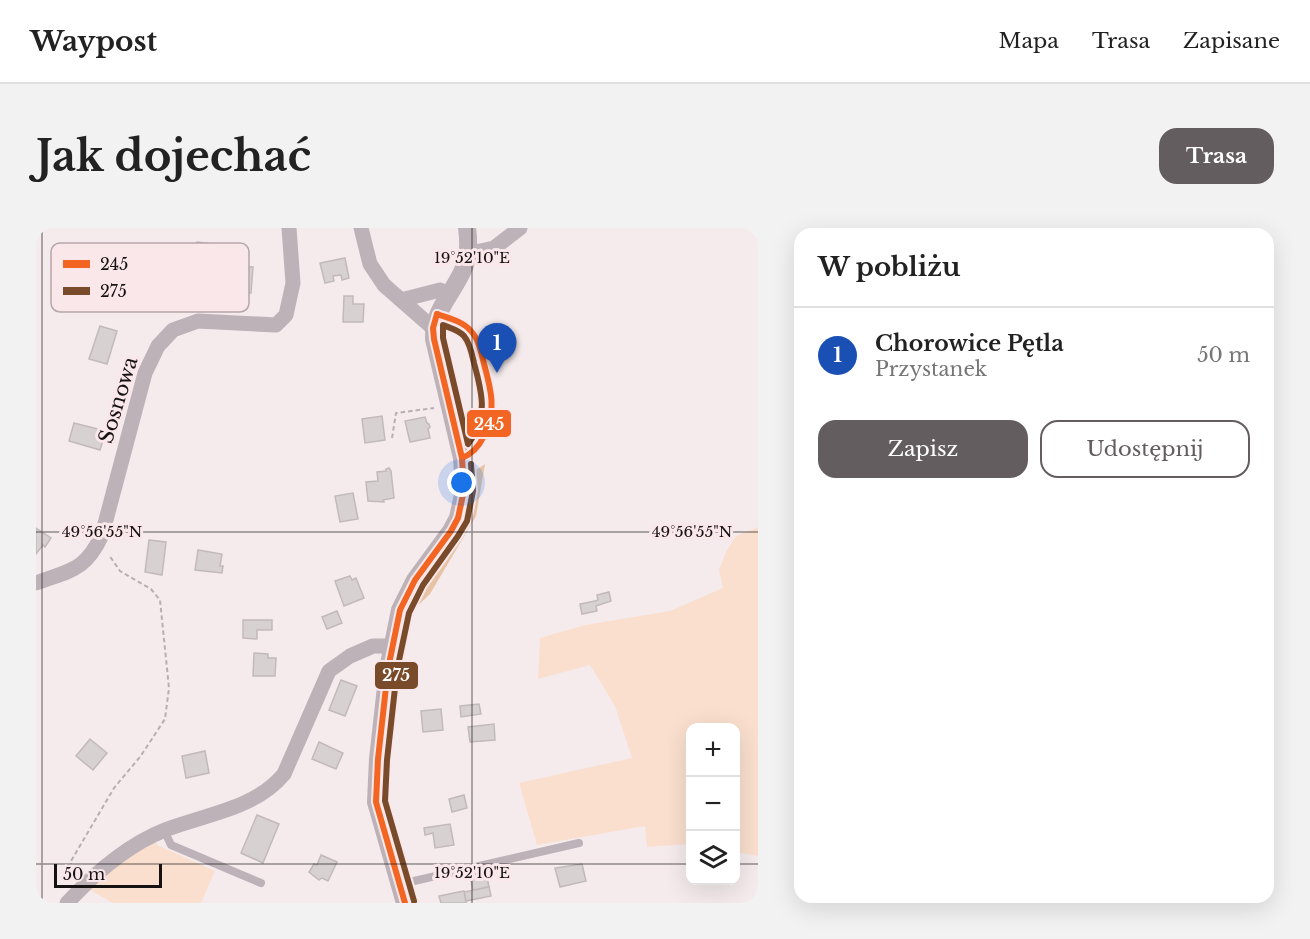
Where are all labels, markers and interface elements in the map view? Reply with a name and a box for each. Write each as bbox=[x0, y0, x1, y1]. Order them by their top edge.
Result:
text: Waypost bbox=[30, 24, 157, 59]
text: Mapa bbox=[999, 28, 1059, 54]
text: Trasa bbox=[1092, 28, 1150, 54]
text: Zapisane bbox=[1183, 28, 1280, 54]
button: Trasa bbox=[1159, 128, 1274, 184]
text: Jak dojechać bbox=[36, 130, 311, 182]
legend bbox=[51, 243, 249, 312]
text: 19°52'10"E bbox=[434, 248, 510, 267]
text: W pobliżu bbox=[818, 251, 960, 283]
text: 245 bbox=[100, 254, 128, 274]
text: 275 bbox=[100, 281, 127, 301]
pin: 1 bbox=[478, 324, 516, 373]
text: Chorowice Pętla bbox=[875, 330, 1064, 357]
text: 1 bbox=[833, 343, 842, 367]
text: 50 m bbox=[1197, 343, 1250, 367]
street label: Sosnowa bbox=[93, 353, 143, 446]
text: Przystanek bbox=[875, 357, 987, 381]
line badge: 245 bbox=[466, 409, 512, 438]
text: 245 bbox=[474, 414, 504, 434]
button: Zapisz bbox=[818, 420, 1028, 478]
button: Udostępnij bbox=[1040, 420, 1250, 478]
your location bbox=[447, 468, 476, 497]
text: 49°56'55"N bbox=[62, 522, 142, 541]
text: 49°56'55"N bbox=[652, 522, 732, 541]
line badge: 275 bbox=[374, 661, 419, 690]
text: 275 bbox=[382, 665, 410, 685]
map controls bbox=[686, 723, 740, 885]
button: + bbox=[686, 723, 740, 777]
button: − bbox=[686, 777, 740, 831]
button: layers bbox=[686, 831, 740, 885]
scale bar bbox=[54, 861, 162, 888]
text: 19°52'10"E bbox=[434, 863, 510, 882]
text: 50 m bbox=[63, 864, 105, 884]

